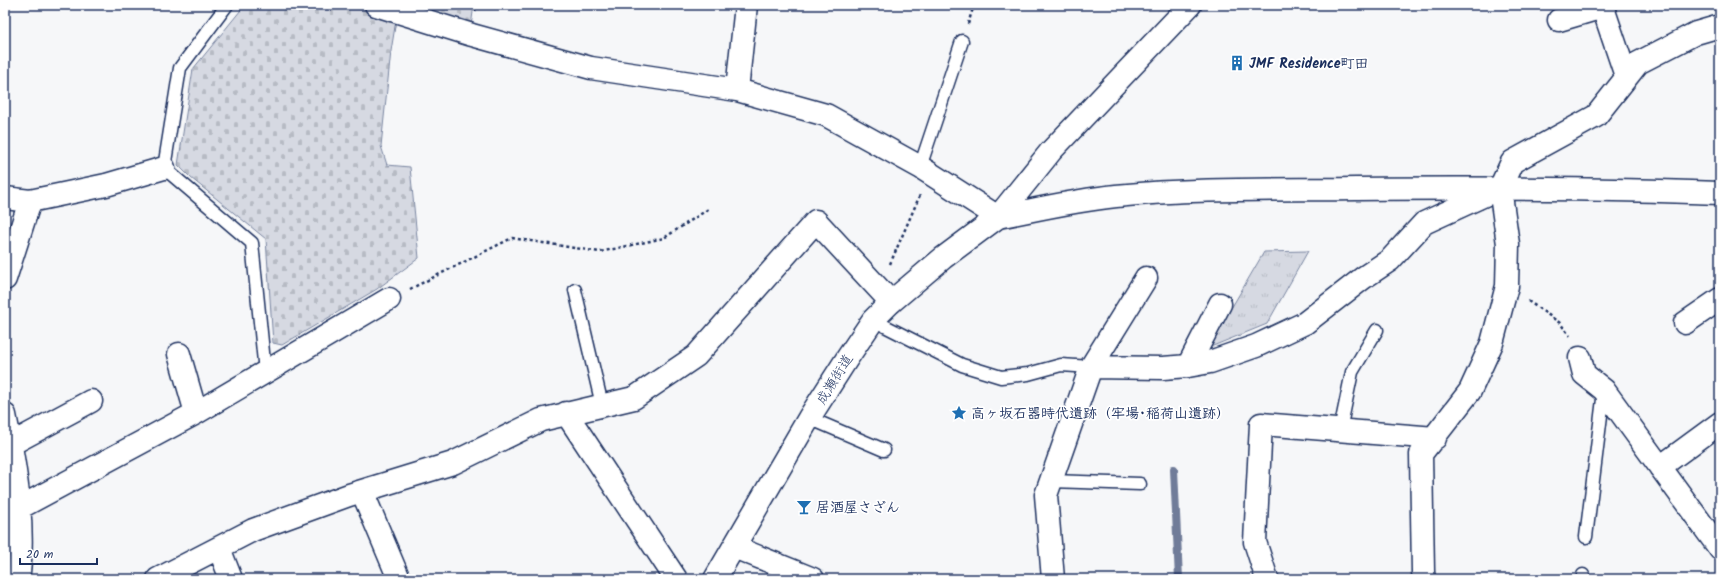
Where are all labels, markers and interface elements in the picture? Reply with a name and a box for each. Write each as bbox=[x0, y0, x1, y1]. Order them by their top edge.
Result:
place label: JMF Residence町田 bbox=[1249, 53, 1369, 75]
building icon: JMF Residence町田 bbox=[1228, 54, 1246, 72]
street label: 成瀬街道 bbox=[811, 350, 859, 409]
place label: 高ヶ坂石器時代遺跡（牢場･稲荷山遺跡） bbox=[971, 403, 1230, 425]
place icon: 高ヶ坂石器時代遺跡（牢場･稲荷山遺跡） bbox=[950, 404, 968, 422]
place label: 居酒屋さざん bbox=[816, 497, 900, 519]
bar icon: 居酒屋さざん bbox=[795, 498, 813, 516]
scale bar bbox=[20, 540, 97, 566]
text: 20 m bbox=[26, 545, 54, 564]

